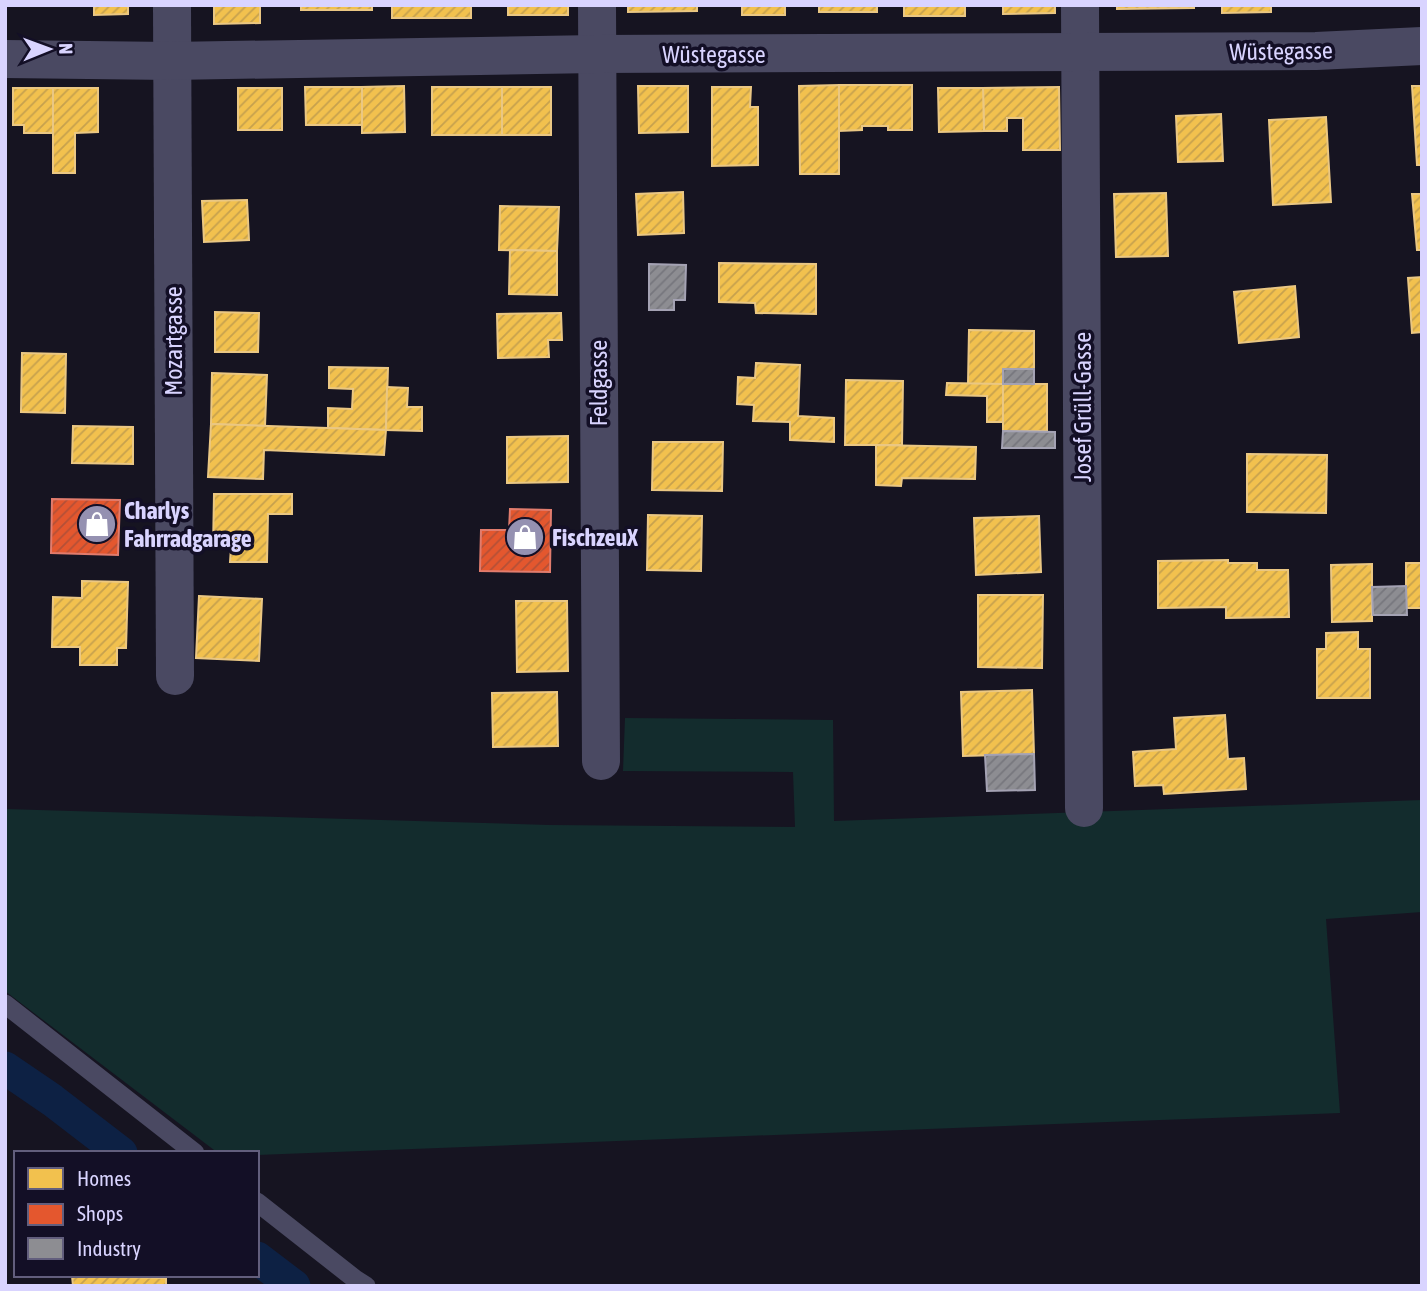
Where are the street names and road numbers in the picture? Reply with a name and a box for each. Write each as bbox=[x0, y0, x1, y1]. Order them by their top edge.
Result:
street label: Wüstegasse bbox=[1229, 37, 1333, 65]
street label: Wüstegasse bbox=[662, 41, 766, 68]
street label: Mozartgasse bbox=[160, 286, 187, 396]
street label: Josef Grüll-Gasse bbox=[1069, 332, 1096, 482]
street label: Feldgasse bbox=[585, 340, 612, 426]

